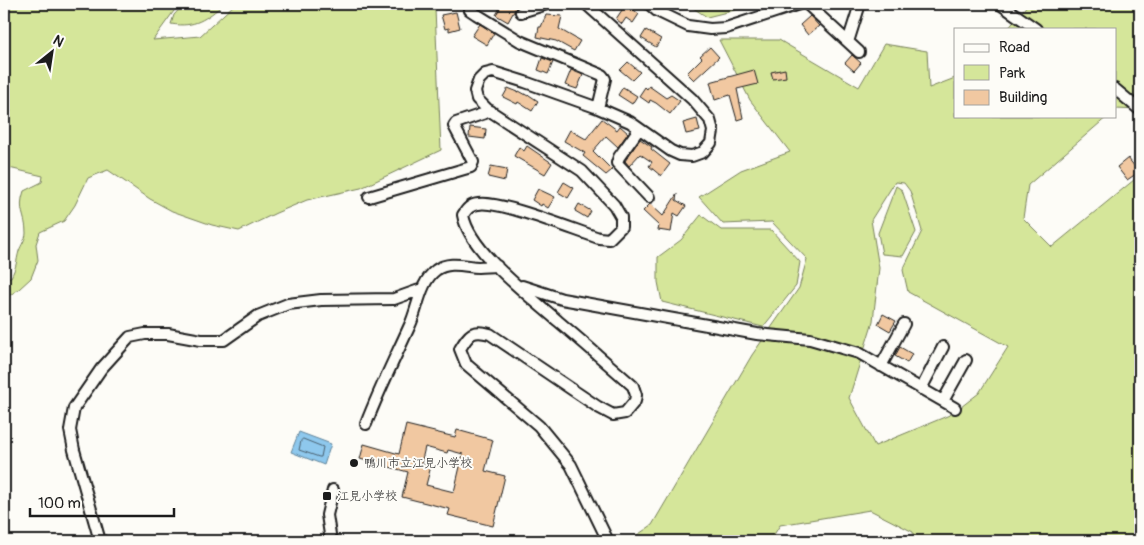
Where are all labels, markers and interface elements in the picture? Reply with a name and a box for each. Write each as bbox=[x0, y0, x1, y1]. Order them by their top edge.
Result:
north arrow bbox=[28, 28, 78, 78]
legend bbox=[954, 28, 1116, 118]
text: N bbox=[50, 31, 67, 51]
text: Road bbox=[999, 38, 1030, 57]
text: Park bbox=[999, 64, 1026, 83]
text: Building bbox=[999, 88, 1047, 107]
place label: 鴨川市立江見小学校 bbox=[364, 456, 472, 471]
marker: 鴨川市立江見小学校 bbox=[348, 457, 360, 469]
scale bar bbox=[30, 485, 174, 517]
place label: 江見小学校 bbox=[337, 489, 397, 504]
marker: 江見小学校 bbox=[321, 490, 333, 502]
text: 100 m bbox=[38, 494, 81, 513]

